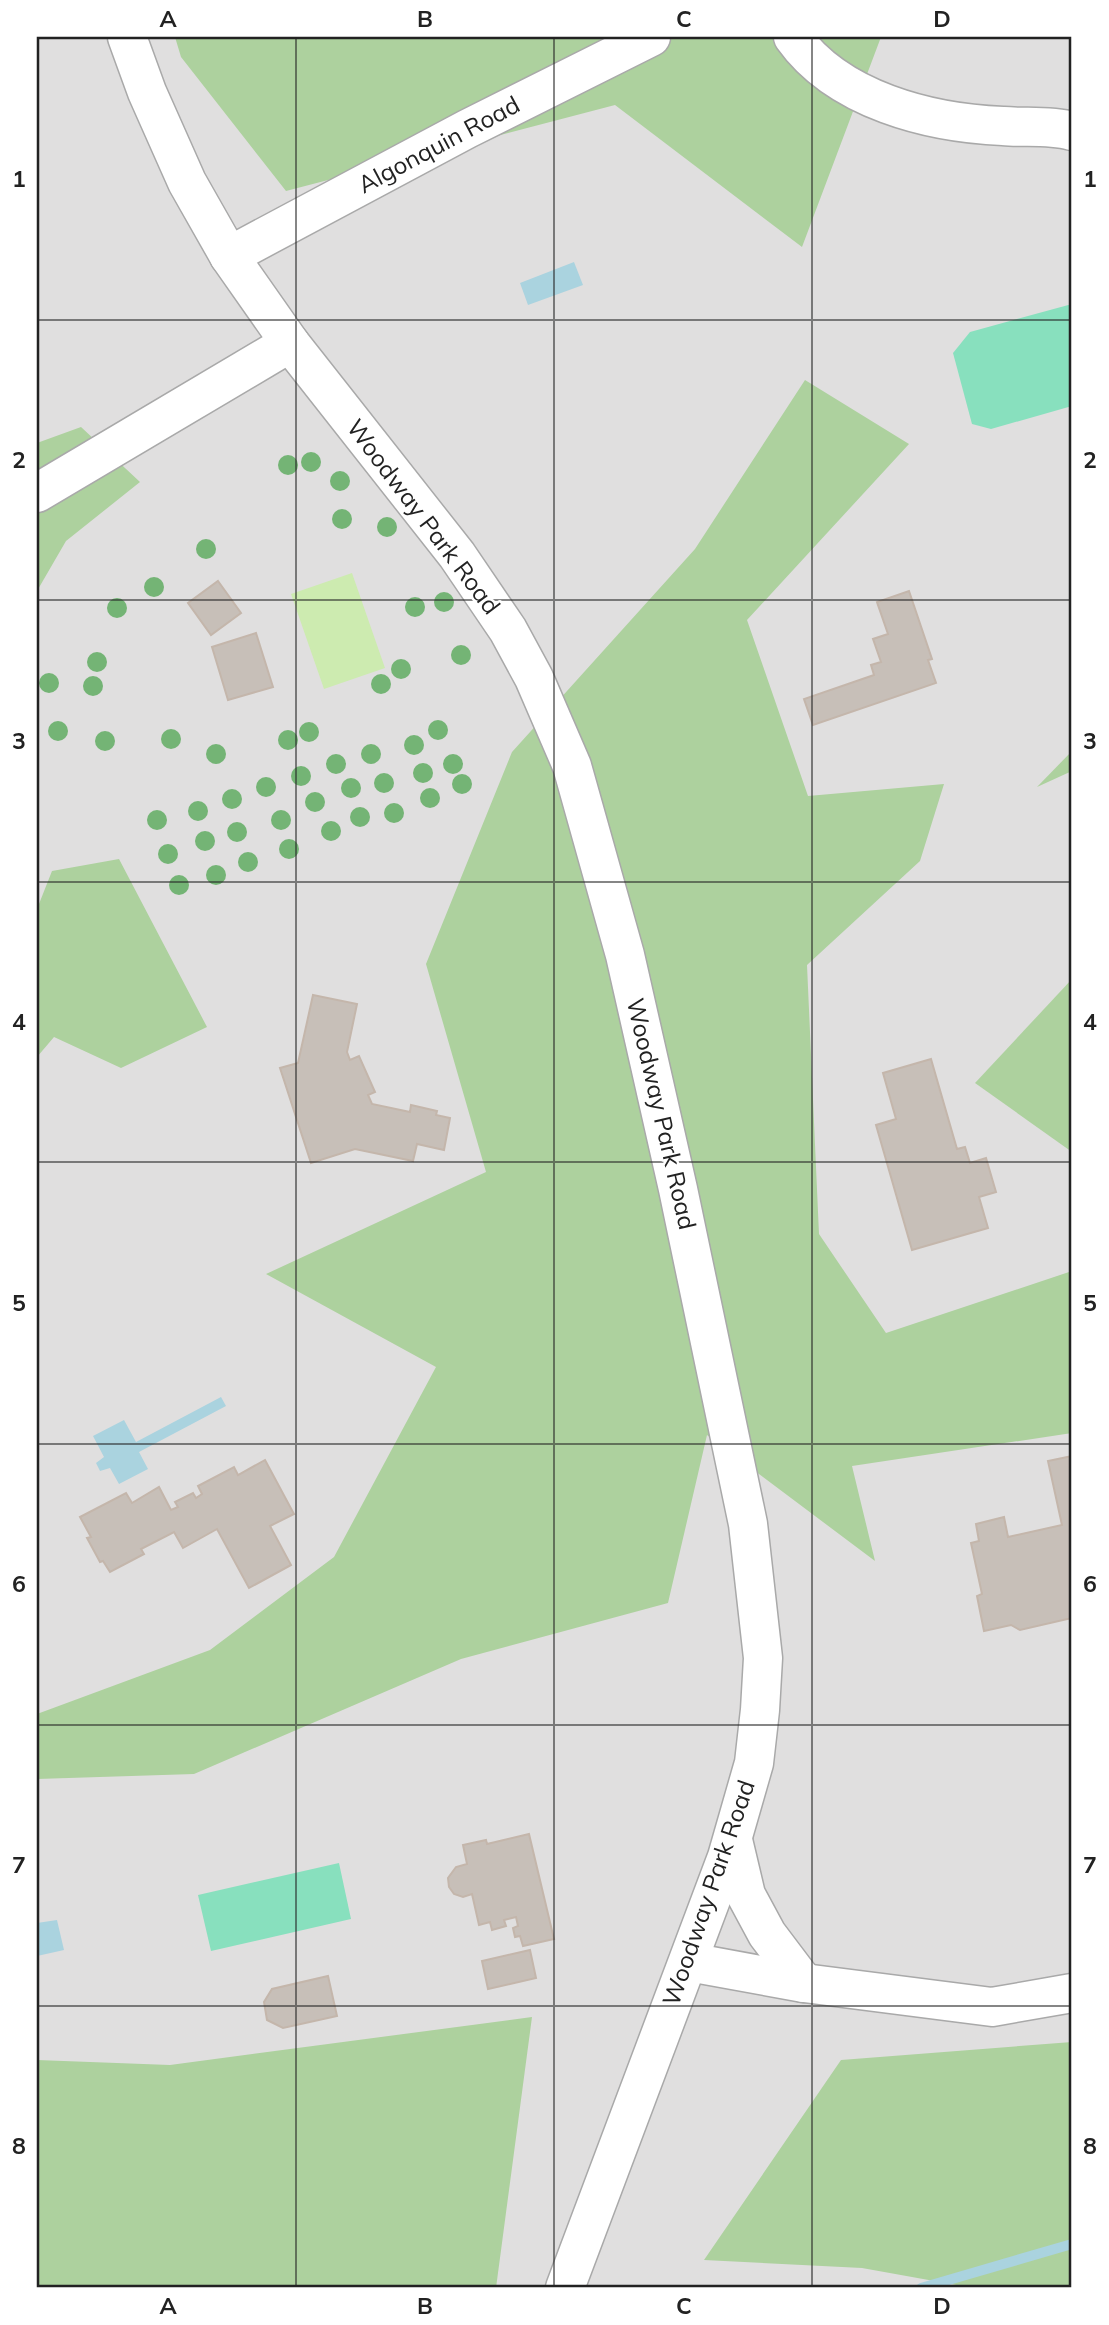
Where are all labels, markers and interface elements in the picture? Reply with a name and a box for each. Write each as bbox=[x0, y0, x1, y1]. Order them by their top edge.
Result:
text: A bbox=[159, 4, 177, 33]
text: B bbox=[417, 4, 433, 33]
text: C bbox=[676, 4, 692, 33]
text: D bbox=[933, 4, 951, 33]
street label: Algonquin Road bbox=[353, 89, 524, 199]
text: 1 bbox=[12, 164, 26, 193]
text: 1 bbox=[1083, 164, 1097, 193]
street label: Woodway Park Road bbox=[341, 413, 507, 620]
text: 2 bbox=[12, 445, 26, 474]
text: 2 bbox=[1083, 445, 1097, 474]
text: 3 bbox=[12, 726, 26, 755]
text: 3 bbox=[1083, 726, 1097, 755]
street label: Woodway Park Road bbox=[621, 995, 703, 1232]
text: 4 bbox=[12, 1007, 26, 1036]
text: 4 bbox=[1083, 1007, 1097, 1036]
text: 5 bbox=[12, 1288, 26, 1317]
text: 5 bbox=[1083, 1288, 1097, 1317]
text: 6 bbox=[12, 1569, 26, 1598]
text: 6 bbox=[1083, 1569, 1097, 1598]
street label: Woodway Park Road bbox=[655, 1776, 761, 2009]
text: 7 bbox=[12, 1850, 26, 1879]
text: 7 bbox=[1083, 1850, 1097, 1879]
text: 8 bbox=[12, 2131, 26, 2160]
text: 8 bbox=[1083, 2131, 1097, 2160]
text: A bbox=[159, 2291, 177, 2320]
text: B bbox=[417, 2291, 433, 2320]
text: C bbox=[676, 2291, 692, 2320]
text: D bbox=[933, 2291, 951, 2320]

